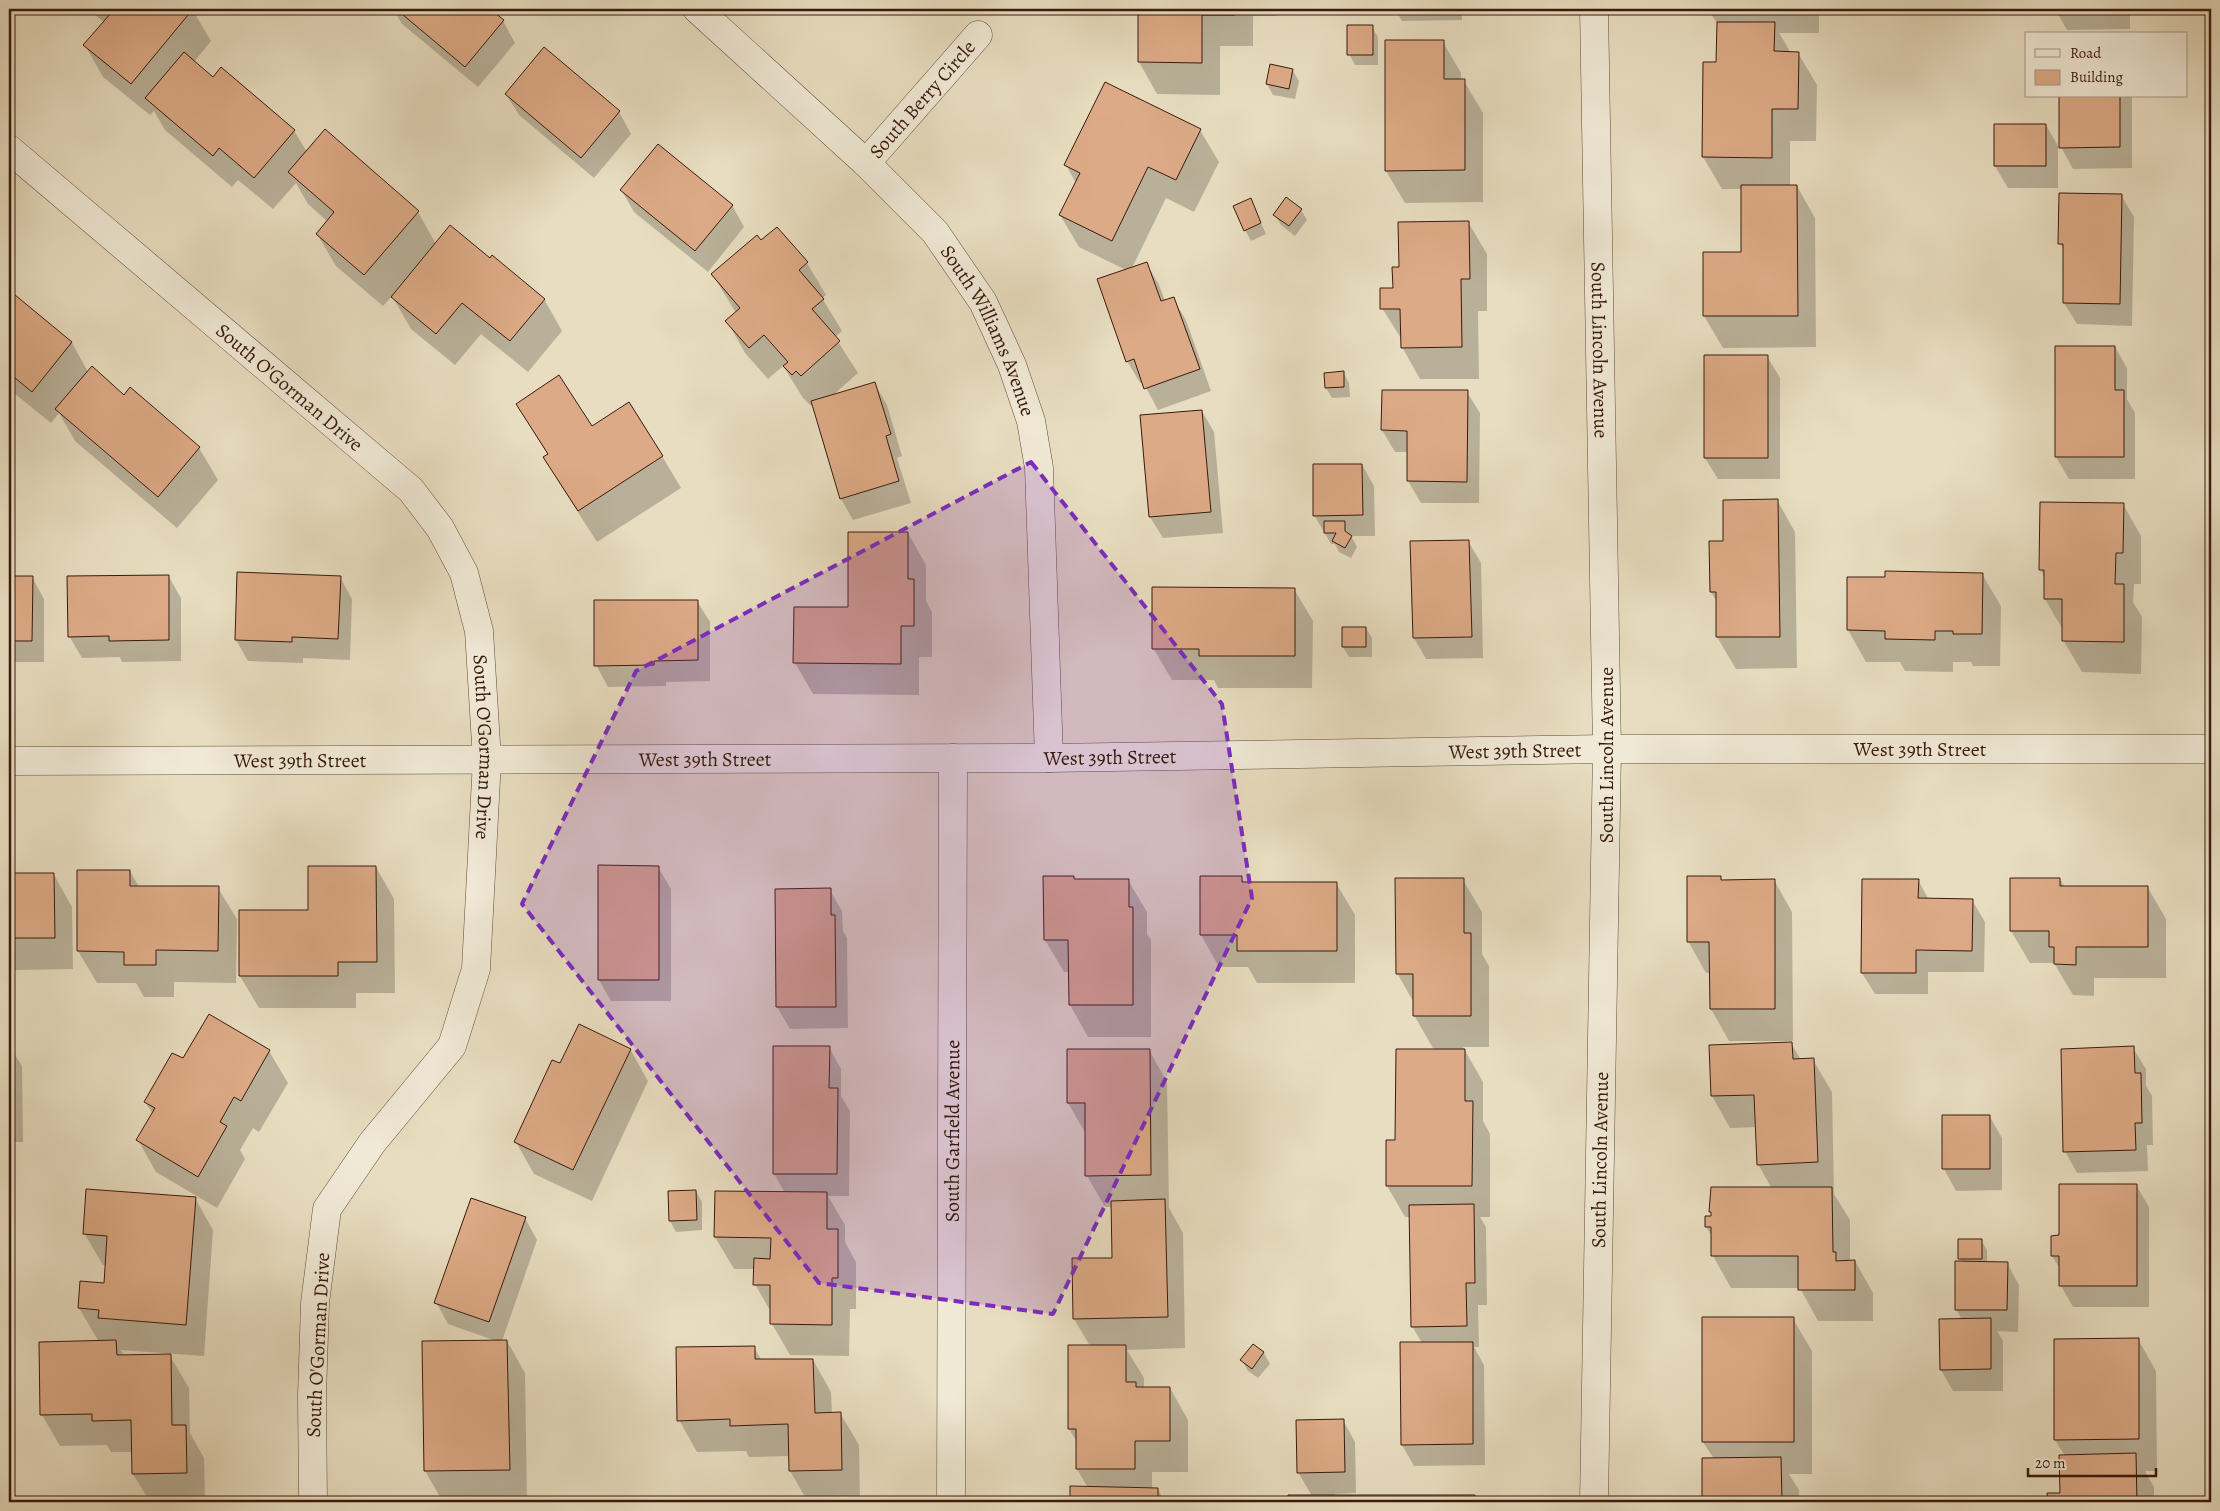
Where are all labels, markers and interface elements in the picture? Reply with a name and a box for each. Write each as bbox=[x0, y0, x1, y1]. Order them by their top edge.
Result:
legend bbox=[2025, 32, 2188, 98]
street label: South Berry Circle bbox=[863, 34, 981, 164]
text: Road bbox=[2070, 43, 2102, 63]
text: Building bbox=[2070, 67, 2123, 87]
street label: South Williams Avenue bbox=[934, 240, 1042, 419]
street label: South Lincoln Avenue bbox=[1585, 261, 1615, 439]
street label: South O'Gorman Drive bbox=[210, 317, 369, 457]
street label: South O'Gorman Drive bbox=[467, 654, 501, 840]
street label: South Lincoln Avenue bbox=[1593, 667, 1620, 843]
street label: West 39th Street bbox=[1447, 736, 1582, 765]
street label: West 39th Street bbox=[1853, 736, 1987, 763]
street label: West 39th Street bbox=[1042, 742, 1177, 772]
street label: West 39th Street bbox=[638, 745, 772, 773]
street label: West 39th Street bbox=[233, 746, 367, 774]
street label: South Garfield Avenue bbox=[938, 1040, 966, 1222]
street label: South Lincoln Avenue bbox=[1585, 1072, 1615, 1248]
street label: South O'Gorman Drive bbox=[300, 1252, 336, 1438]
scale bar bbox=[2028, 1446, 2155, 1478]
text: 20 m bbox=[2035, 1453, 2066, 1473]

